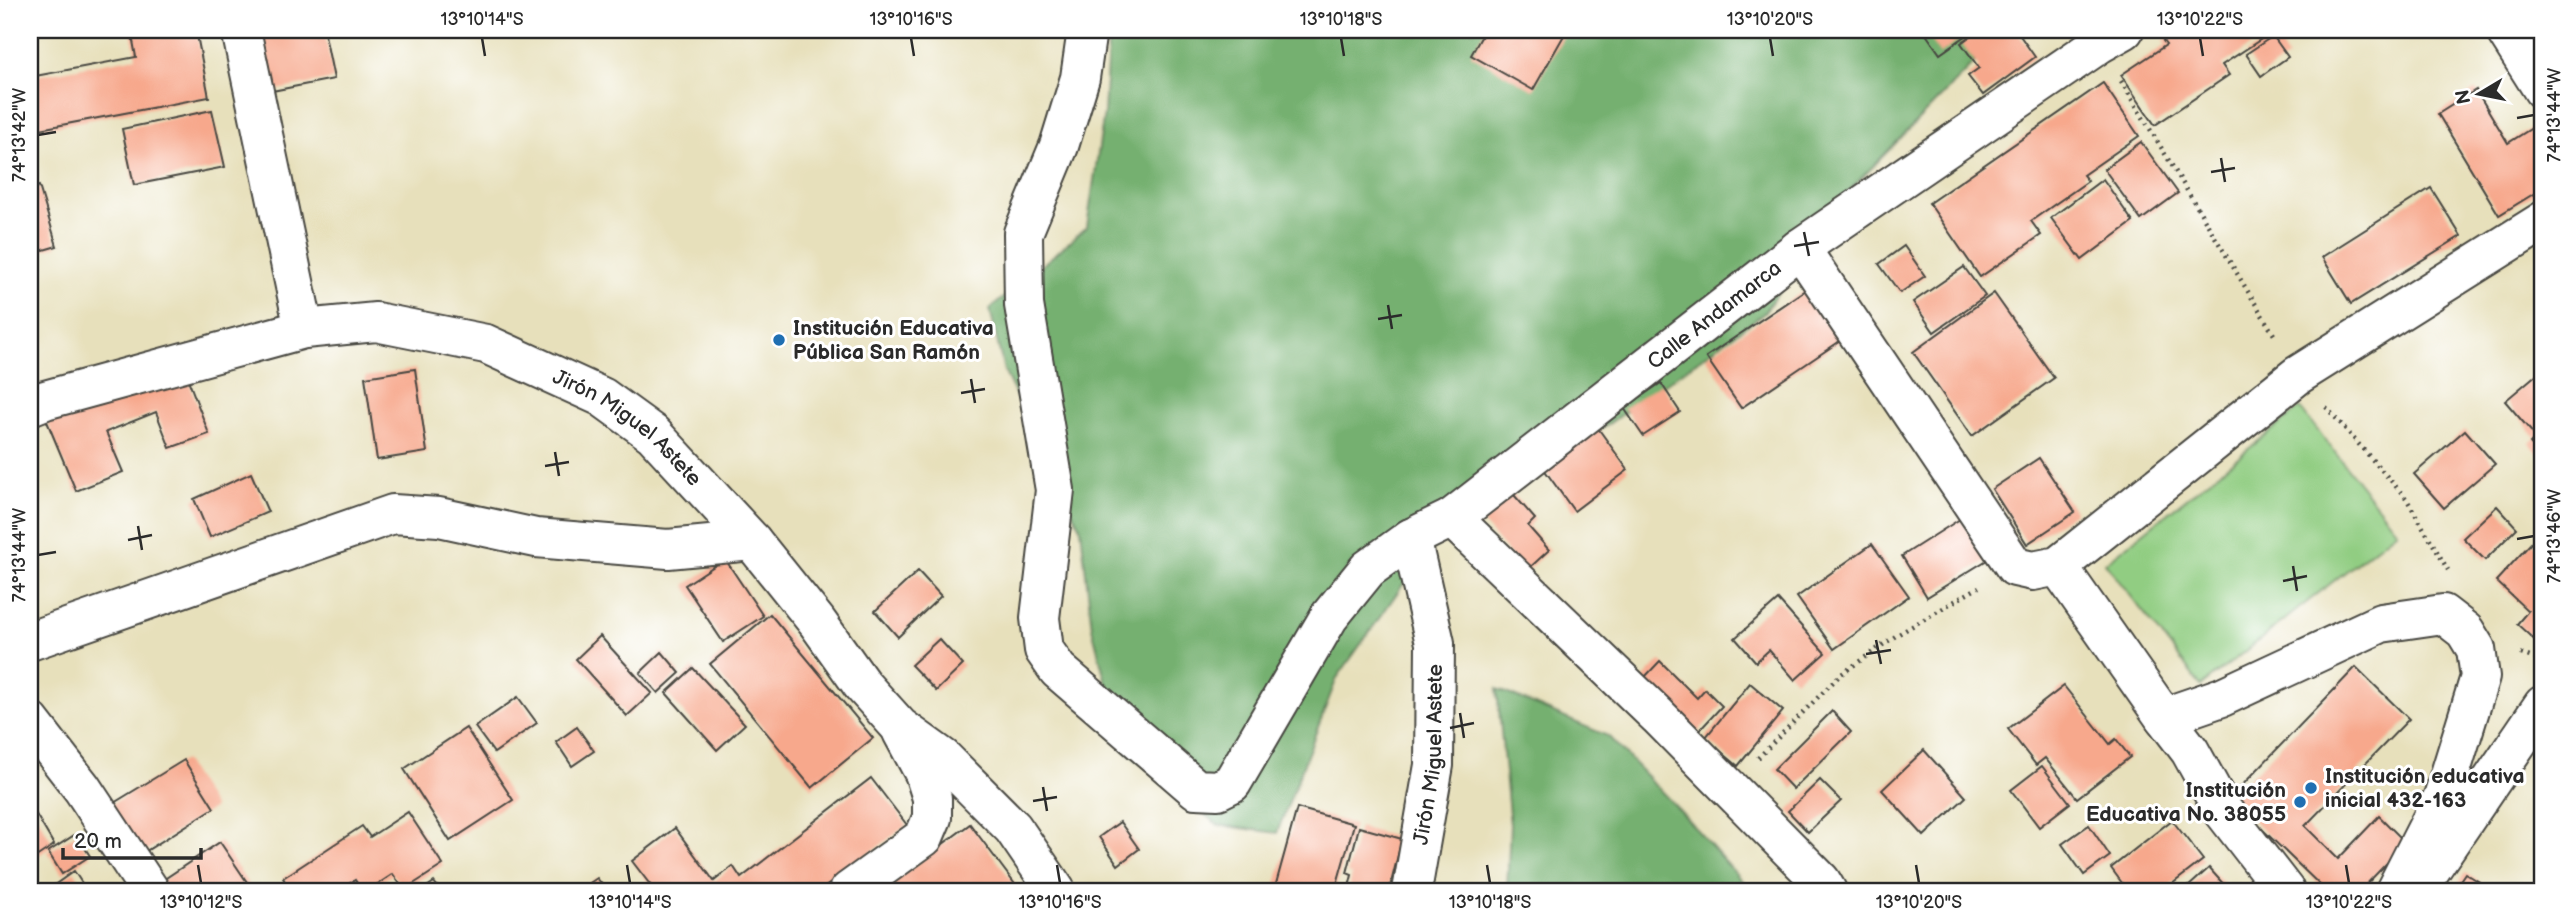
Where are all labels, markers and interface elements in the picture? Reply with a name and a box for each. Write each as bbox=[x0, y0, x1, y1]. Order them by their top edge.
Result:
text: 13°10'14"S bbox=[440, 9, 524, 30]
text: 13°10'16"S bbox=[869, 9, 953, 30]
text: 13°10'18"S bbox=[1300, 9, 1382, 30]
text: 13°10'20"S bbox=[1727, 9, 1813, 30]
text: 13°10'22"S bbox=[2157, 9, 2243, 30]
north arrow bbox=[2444, 60, 2514, 130]
text: 74°13'44"W bbox=[2544, 67, 2565, 162]
text: 74°13'42"W bbox=[9, 87, 30, 182]
text: N bbox=[2451, 88, 2476, 106]
street label: Calle Andamarca bbox=[1643, 255, 1786, 375]
place label: Institución Educativa Pública San Ramón bbox=[793, 316, 994, 365]
marker: Institución Educativa Pública San Ramón bbox=[771, 332, 787, 348]
street label: Jirón Miguel Astete bbox=[549, 364, 707, 491]
text: 74°13'46"W bbox=[2544, 488, 2565, 583]
text: 74°13'44"W bbox=[9, 507, 30, 602]
street label: Jirón Miguel Astete bbox=[1408, 664, 1448, 847]
place label: Institución educativa inicial 432-163 bbox=[2325, 764, 2525, 813]
place label: Institución Educativa No. 38055 bbox=[2086, 778, 2286, 827]
marker: Institución educativa inicial 432-163 bbox=[2303, 780, 2319, 796]
marker: Institución Educativa No. 38055 bbox=[2292, 794, 2308, 810]
scale bar bbox=[63, 816, 201, 860]
text: 20 m bbox=[74, 829, 122, 854]
text: 13°10'12"S bbox=[160, 892, 242, 913]
text: 13°10'14"S bbox=[588, 892, 672, 913]
text: 13°10'16"S bbox=[1018, 892, 1102, 913]
text: 13°10'18"S bbox=[1449, 892, 1531, 913]
text: 13°10'20"S bbox=[1876, 892, 1962, 913]
text: 13°10'22"S bbox=[2306, 892, 2392, 913]

